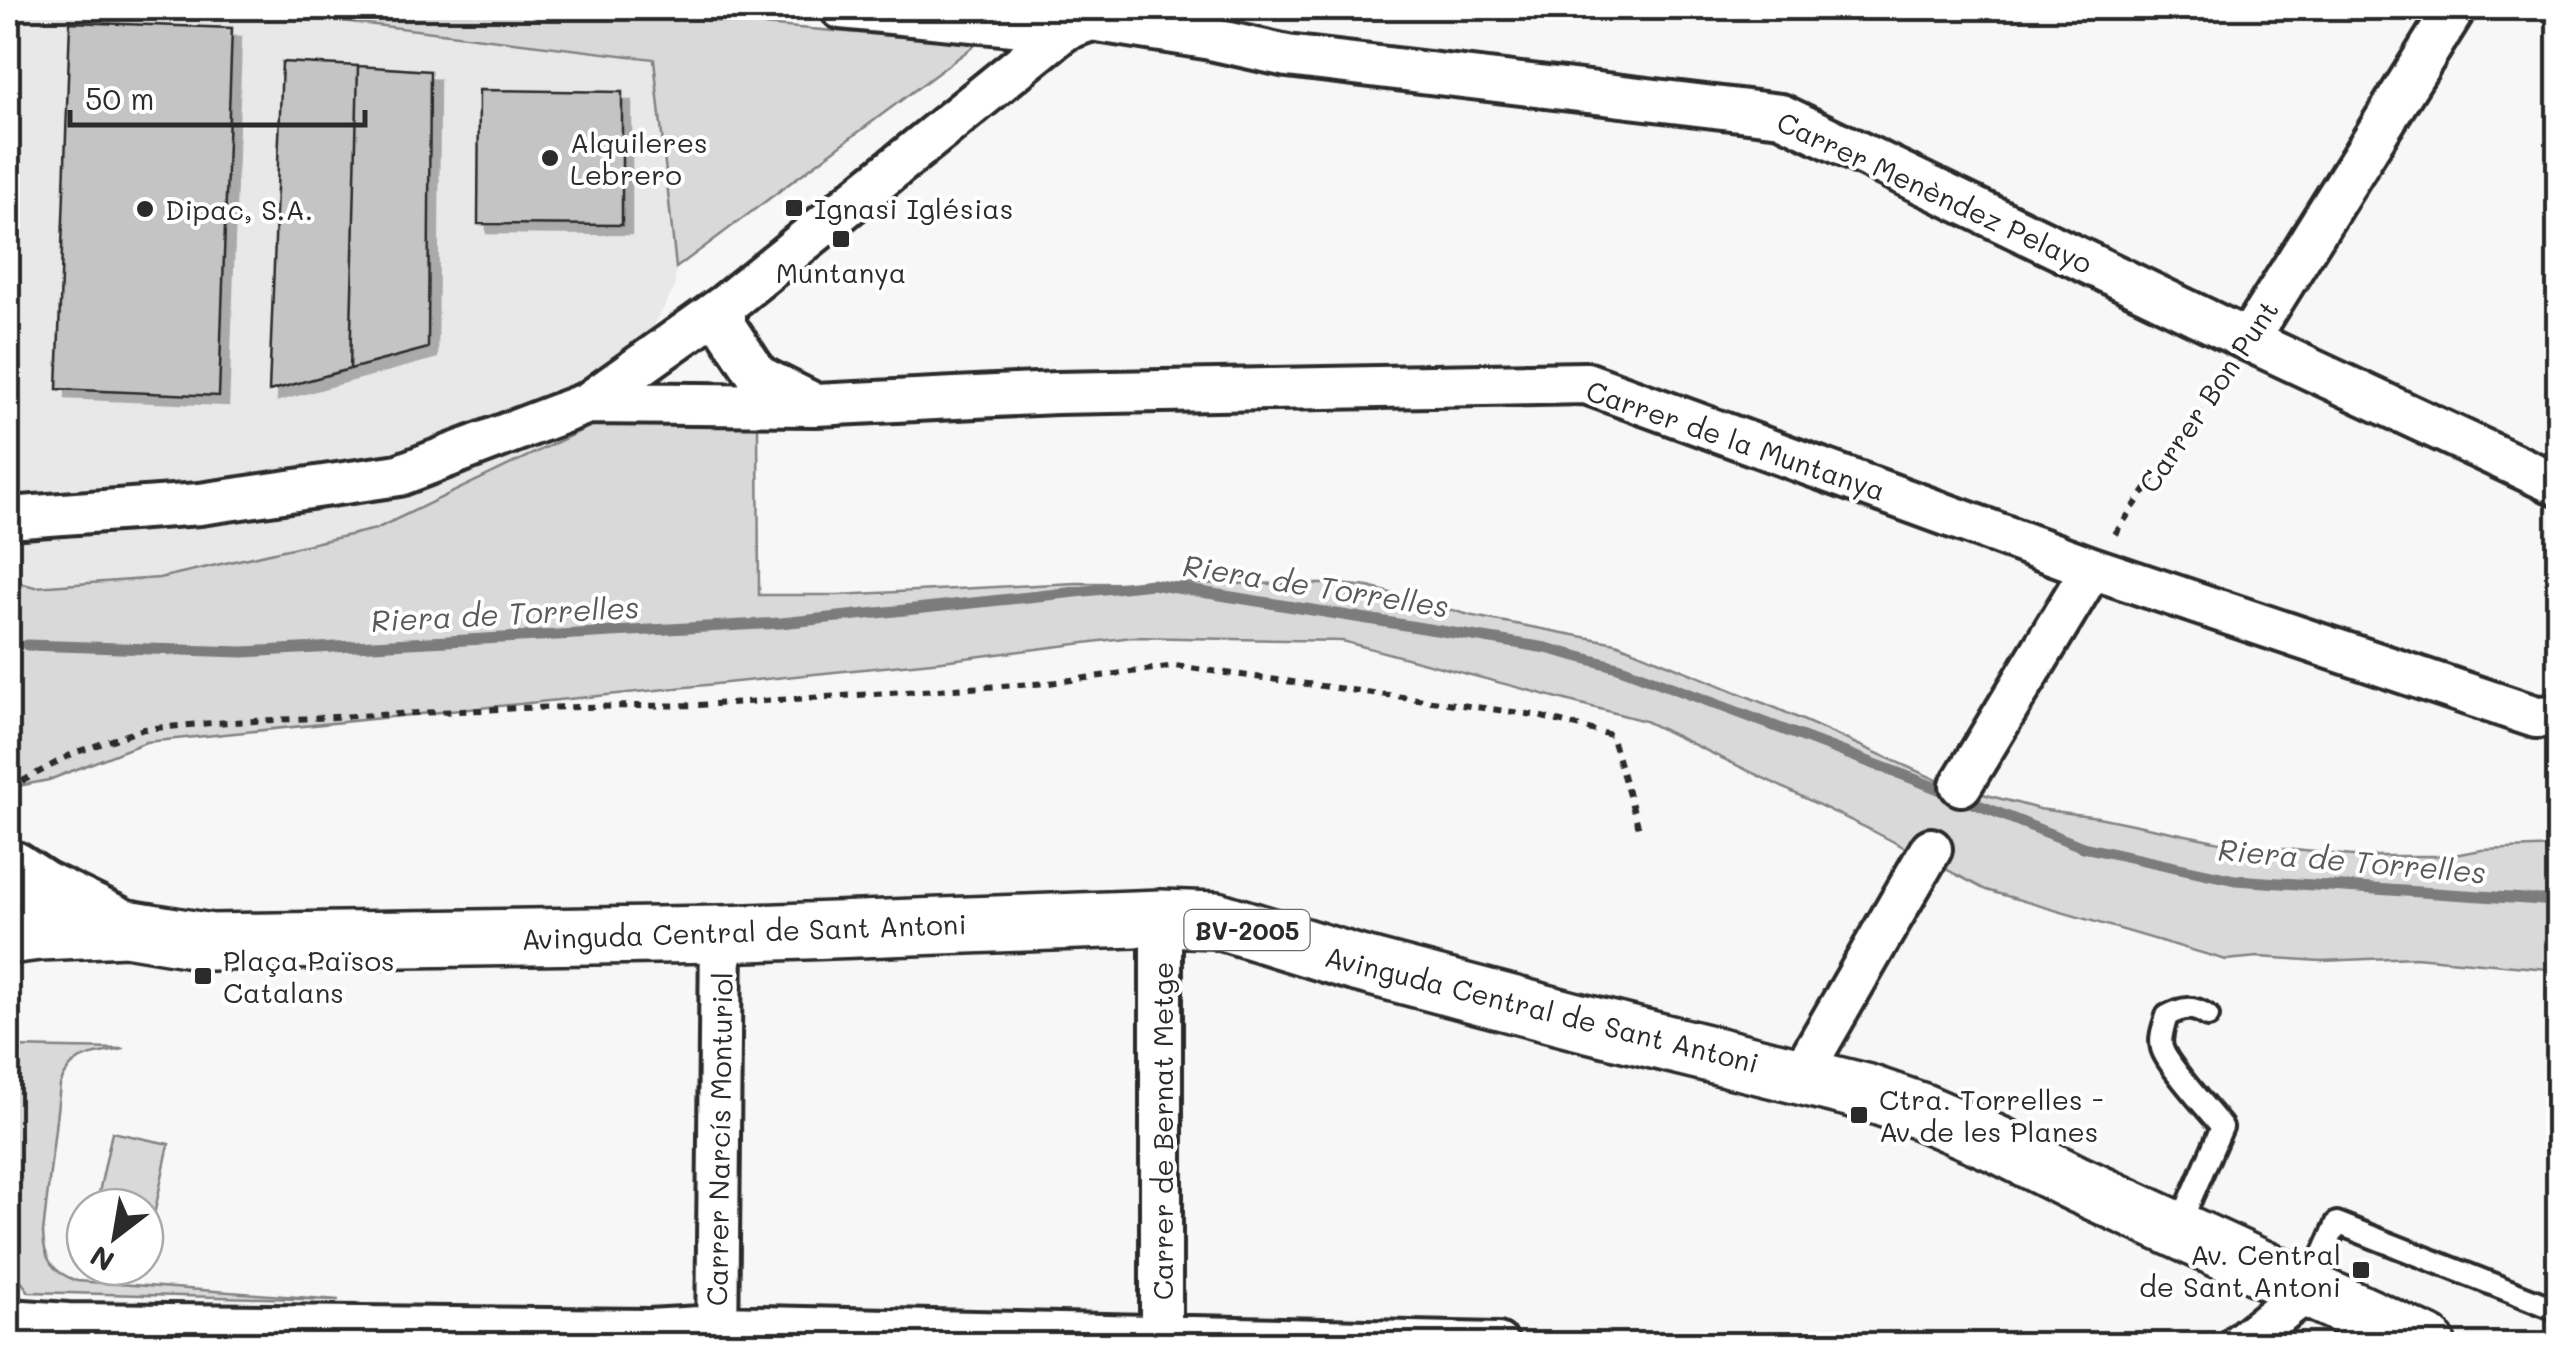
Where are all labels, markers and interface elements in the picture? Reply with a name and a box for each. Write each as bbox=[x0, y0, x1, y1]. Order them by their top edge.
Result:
scale bar bbox=[70, 65, 365, 127]
text: 50 m bbox=[85, 78, 155, 118]
street label: Carrer Menèndez Pelayo bbox=[1772, 103, 2098, 281]
place label: Alquileres Lebrero bbox=[570, 124, 708, 192]
marker: Alquileres Lebrero bbox=[539, 147, 561, 169]
place label: Ignasi Iglésias bbox=[814, 190, 1013, 226]
place label: Dipac, S.A. bbox=[165, 191, 313, 227]
marker: Ignasi Iglésias bbox=[783, 197, 805, 219]
marker: Dipac, S.A. bbox=[134, 198, 156, 220]
marker: Muntanya bbox=[830, 228, 852, 250]
place label: Muntanya bbox=[776, 254, 906, 290]
street label: Carrer Bon Punt bbox=[2130, 293, 2286, 499]
street label: Carrer de la Muntanya bbox=[1582, 372, 1890, 508]
water label: Riera de Torrelles bbox=[1180, 544, 1452, 626]
water label: Riera de Torrelles bbox=[370, 586, 640, 640]
water label: Riera de Torrelles bbox=[2216, 828, 2488, 892]
street label: Avinguda Central de Sant Antoni bbox=[521, 905, 967, 957]
road number: BV-2005 bbox=[1184, 910, 1310, 950]
street label: Avinguda Central de Sant Antoni bbox=[1321, 938, 1763, 1080]
place label: Plaça Països Catalans bbox=[223, 942, 395, 1010]
street label: Carrer de Bernat Metge bbox=[1144, 962, 1180, 1300]
marker: Plaça Països Catalans bbox=[192, 965, 214, 987]
street label: Carrer Narcís Monturiol bbox=[698, 972, 740, 1306]
place label: Ctra. Torrelles - Av de les Planes bbox=[1879, 1081, 2103, 1149]
marker: Ctra. Torrelles - Av de les Planes bbox=[1848, 1104, 1870, 1126]
north arrow bbox=[65, 1187, 165, 1287]
place label: Av. Central de Sant Antoni bbox=[2139, 1236, 2341, 1304]
text: N bbox=[83, 1238, 120, 1280]
marker: Av. Central de Sant Antoni bbox=[2350, 1259, 2372, 1281]

